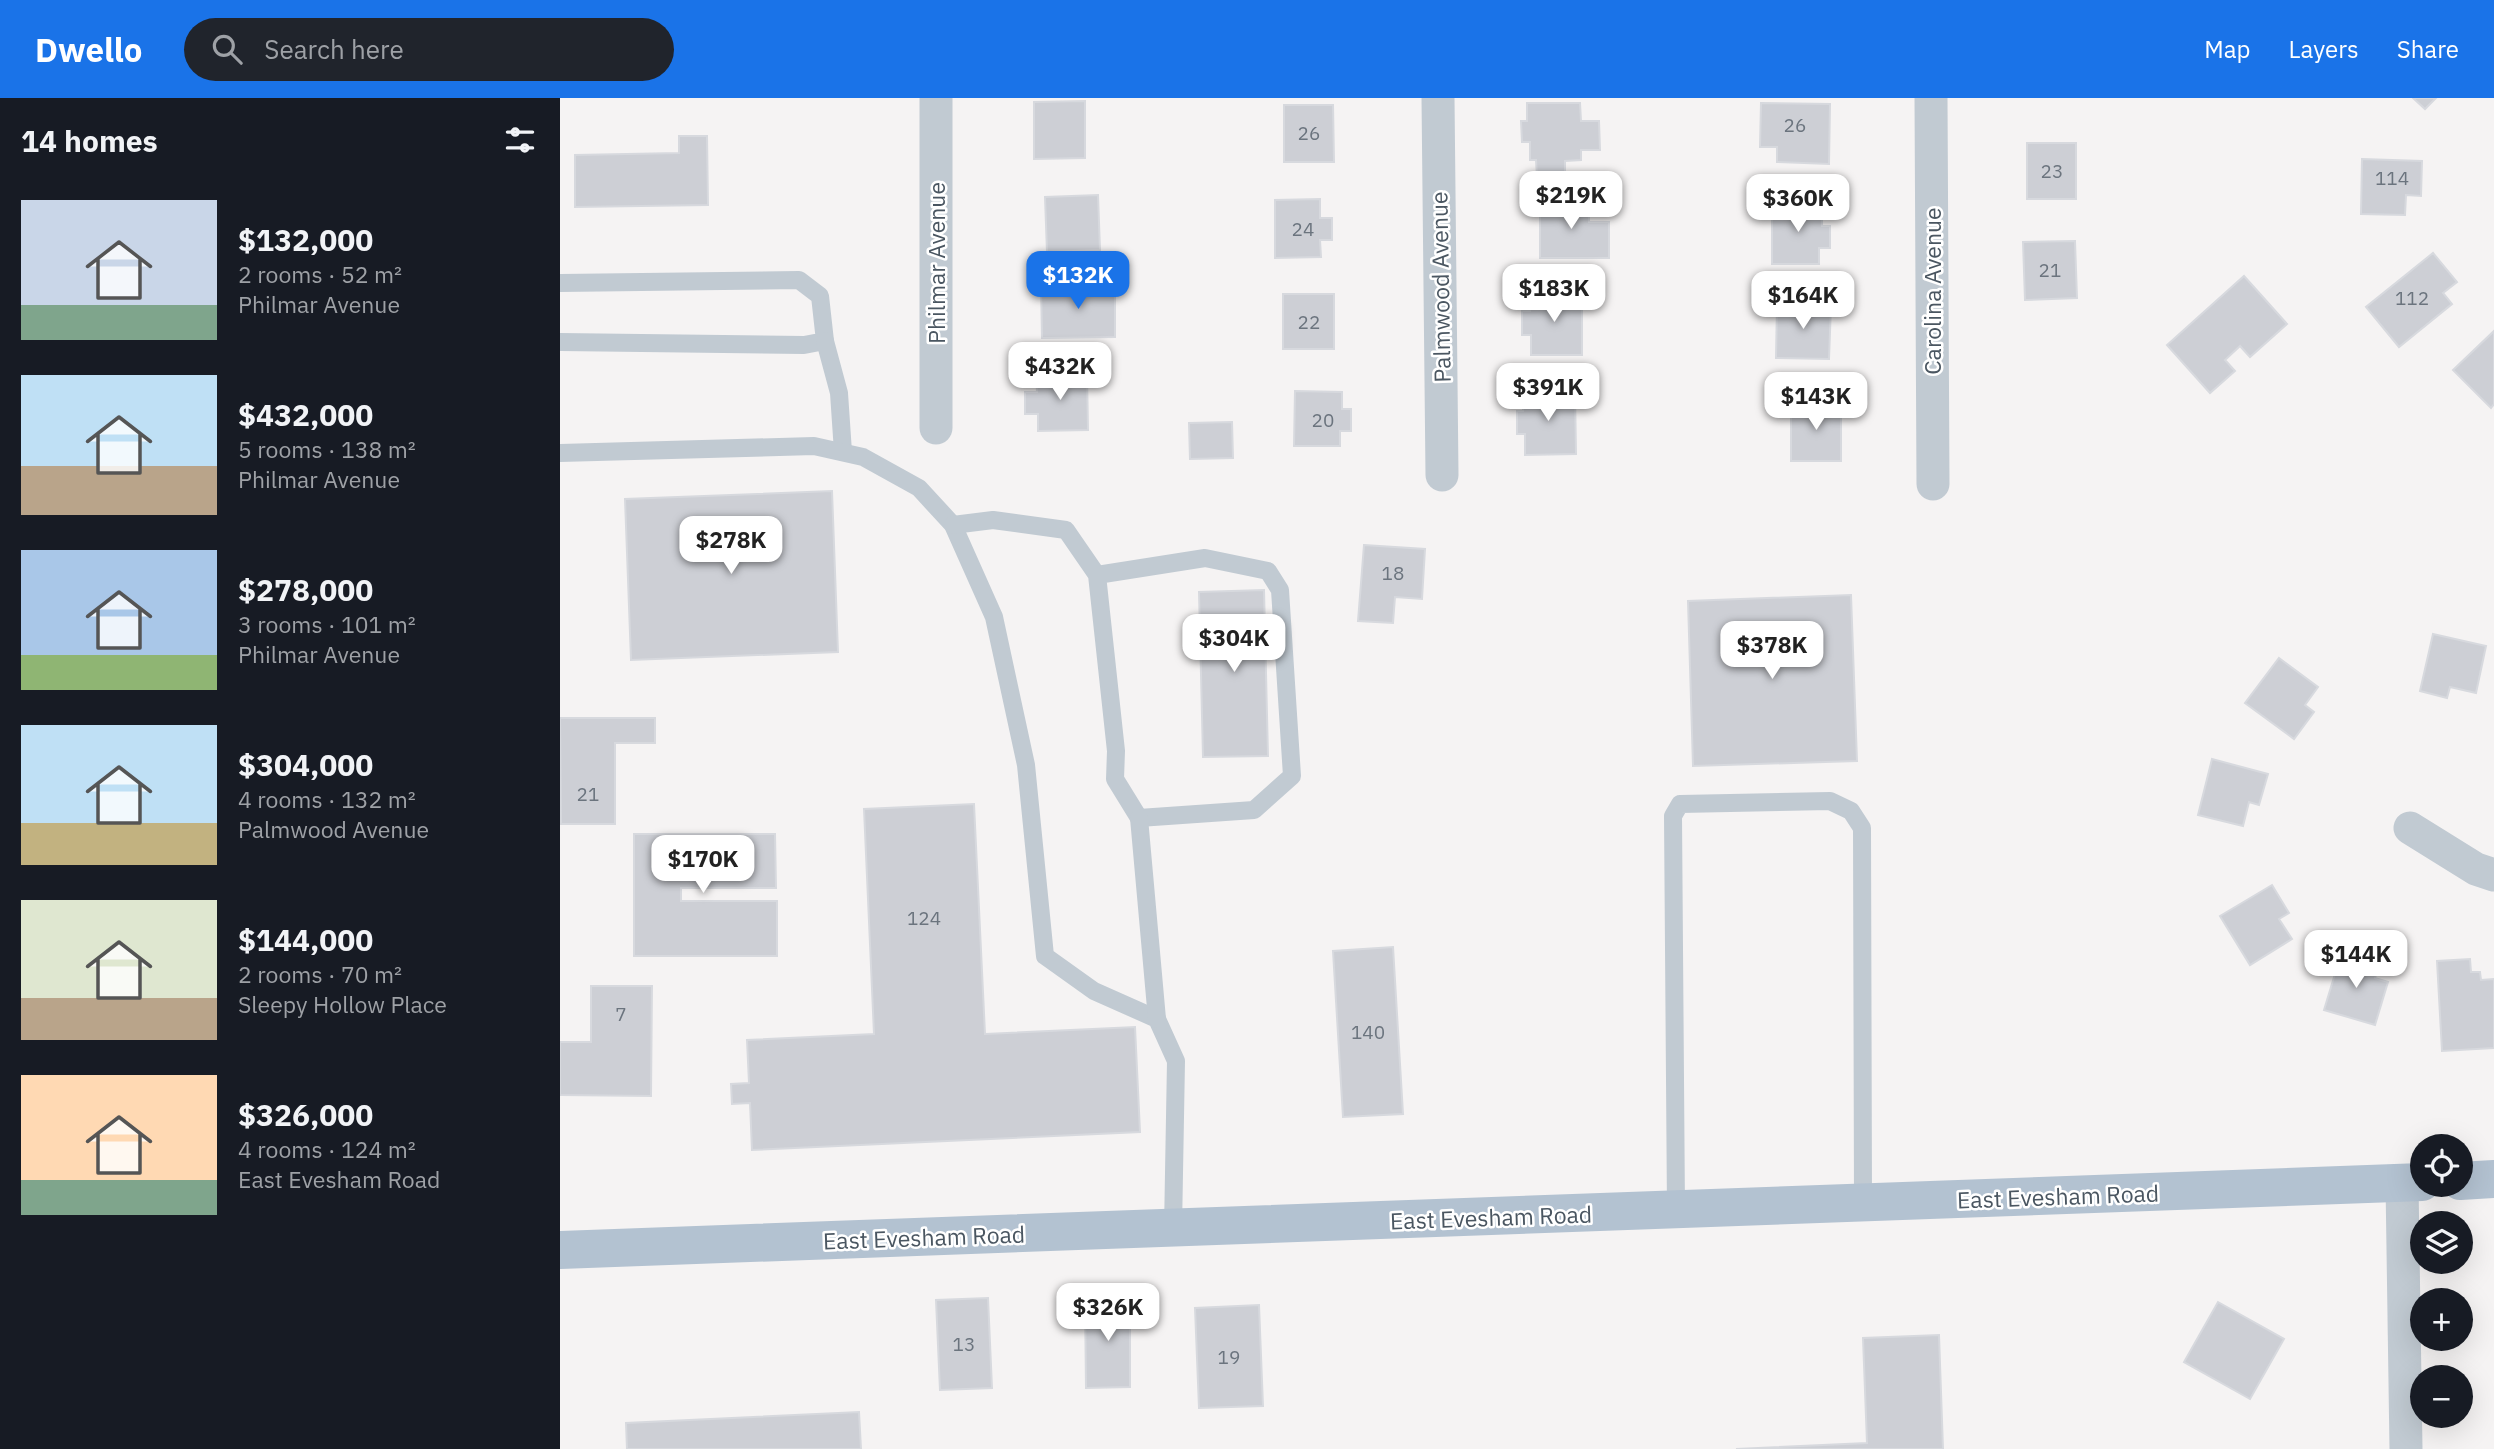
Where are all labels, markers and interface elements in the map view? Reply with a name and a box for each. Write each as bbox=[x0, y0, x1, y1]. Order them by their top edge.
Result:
search box bbox=[184, 18, 674, 81]
text: Dwello bbox=[35, 28, 142, 71]
icon: search bbox=[208, 30, 246, 68]
text: Search here bbox=[264, 32, 404, 66]
text: Map bbox=[2204, 33, 2251, 65]
text: Layers bbox=[2289, 33, 2359, 65]
text: Share bbox=[2397, 33, 2459, 65]
house number: 26 bbox=[1784, 113, 1806, 137]
text: 14 homes bbox=[21, 121, 158, 160]
icon: filters bbox=[501, 121, 539, 159]
house number: 26 bbox=[1298, 121, 1320, 145]
house number: 23 bbox=[2041, 159, 2063, 183]
house number: 114 bbox=[2375, 166, 2409, 190]
pin: $219K bbox=[1522, 172, 1620, 231]
pin: $360K bbox=[1749, 174, 1847, 234]
text: $219K bbox=[1535, 179, 1607, 209]
street label: Philmar Avenue bbox=[921, 182, 951, 344]
text: $360K bbox=[1762, 182, 1834, 212]
street label: Palmwood Avenue bbox=[1423, 191, 1457, 383]
street label: Carolina Avenue bbox=[1917, 207, 1947, 375]
house number: 24 bbox=[1292, 217, 1314, 241]
text: $132,000 bbox=[238, 220, 373, 259]
icon: home bbox=[77, 228, 161, 312]
pin: $132K bbox=[1029, 252, 1127, 311]
house number: 21 bbox=[2039, 258, 2061, 282]
text: 2 rooms · 52 m² bbox=[238, 259, 402, 289]
text: $132K bbox=[1042, 259, 1114, 289]
pin: $183K bbox=[1505, 264, 1603, 324]
text: $183K bbox=[1518, 272, 1590, 302]
pin: $164K bbox=[1754, 272, 1852, 331]
text: $164K bbox=[1767, 279, 1839, 309]
house number: 112 bbox=[2395, 286, 2429, 310]
text: Philmar Avenue bbox=[238, 289, 400, 319]
house number: 22 bbox=[1298, 310, 1320, 334]
pin: $432K bbox=[1011, 342, 1109, 402]
text: $432K bbox=[1024, 350, 1096, 380]
pin: $391K bbox=[1499, 364, 1597, 423]
text: $391K bbox=[1512, 371, 1584, 401]
pin: $143K bbox=[1767, 372, 1865, 432]
text: $143K bbox=[1780, 380, 1852, 410]
text: $432,000 bbox=[238, 395, 373, 434]
icon: home bbox=[77, 403, 161, 487]
house number: 20 bbox=[1312, 408, 1334, 432]
text: 5 rooms · 138 m² bbox=[238, 434, 416, 464]
text: Philmar Avenue bbox=[238, 464, 400, 494]
pin: $278K bbox=[682, 517, 780, 576]
text: $278K bbox=[695, 524, 767, 554]
house number: 18 bbox=[1382, 561, 1404, 585]
text: $278,000 bbox=[238, 570, 373, 609]
icon: home bbox=[77, 578, 161, 662]
text: 3 rooms · 101 m² bbox=[238, 609, 416, 639]
pin: $304K bbox=[1185, 614, 1283, 674]
text: $304K bbox=[1198, 622, 1270, 652]
pin: $378K bbox=[1723, 622, 1821, 681]
text: $378K bbox=[1736, 629, 1808, 659]
text: Philmar Avenue bbox=[238, 639, 400, 669]
text: $304,000 bbox=[238, 745, 373, 784]
icon: home bbox=[77, 753, 161, 837]
house number: 21 bbox=[577, 782, 599, 806]
text: 4 rooms · 132 m² bbox=[238, 784, 416, 814]
text: Palmwood Avenue bbox=[238, 814, 429, 844]
pin: $170K bbox=[654, 836, 752, 895]
text: $170K bbox=[667, 843, 739, 873]
house number: 124 bbox=[907, 906, 941, 930]
text: $144,000 bbox=[238, 920, 373, 959]
icon: home bbox=[77, 928, 161, 1012]
pin: $144K bbox=[2307, 930, 2405, 990]
text: $144K bbox=[2320, 938, 2392, 968]
text: 2 rooms · 70 m² bbox=[238, 959, 402, 989]
text: Sleepy Hollow Place bbox=[238, 989, 447, 1019]
house number: 7 bbox=[615, 1002, 627, 1026]
house number: 140 bbox=[1351, 1020, 1385, 1044]
text: $326,000 bbox=[238, 1095, 373, 1134]
icon: home bbox=[77, 1103, 161, 1187]
text: 4 rooms · 124 m² bbox=[238, 1134, 416, 1164]
map controls bbox=[2410, 1134, 2473, 1428]
button: locate bbox=[2410, 1134, 2473, 1197]
text: East Evesham Road bbox=[238, 1164, 440, 1194]
street label: East Evesham Road bbox=[1956, 1177, 2160, 1215]
street label: East Evesham Road bbox=[1389, 1198, 1593, 1236]
button: layers bbox=[2410, 1211, 2473, 1274]
street label: East Evesham Road bbox=[822, 1218, 1026, 1256]
pin: $326K bbox=[1059, 1284, 1157, 1343]
button: + bbox=[2410, 1288, 2473, 1351]
text: $326K bbox=[1072, 1291, 1144, 1321]
house number: 13 bbox=[953, 1332, 975, 1356]
house number: 19 bbox=[1218, 1345, 1240, 1369]
button: − bbox=[2410, 1365, 2473, 1428]

